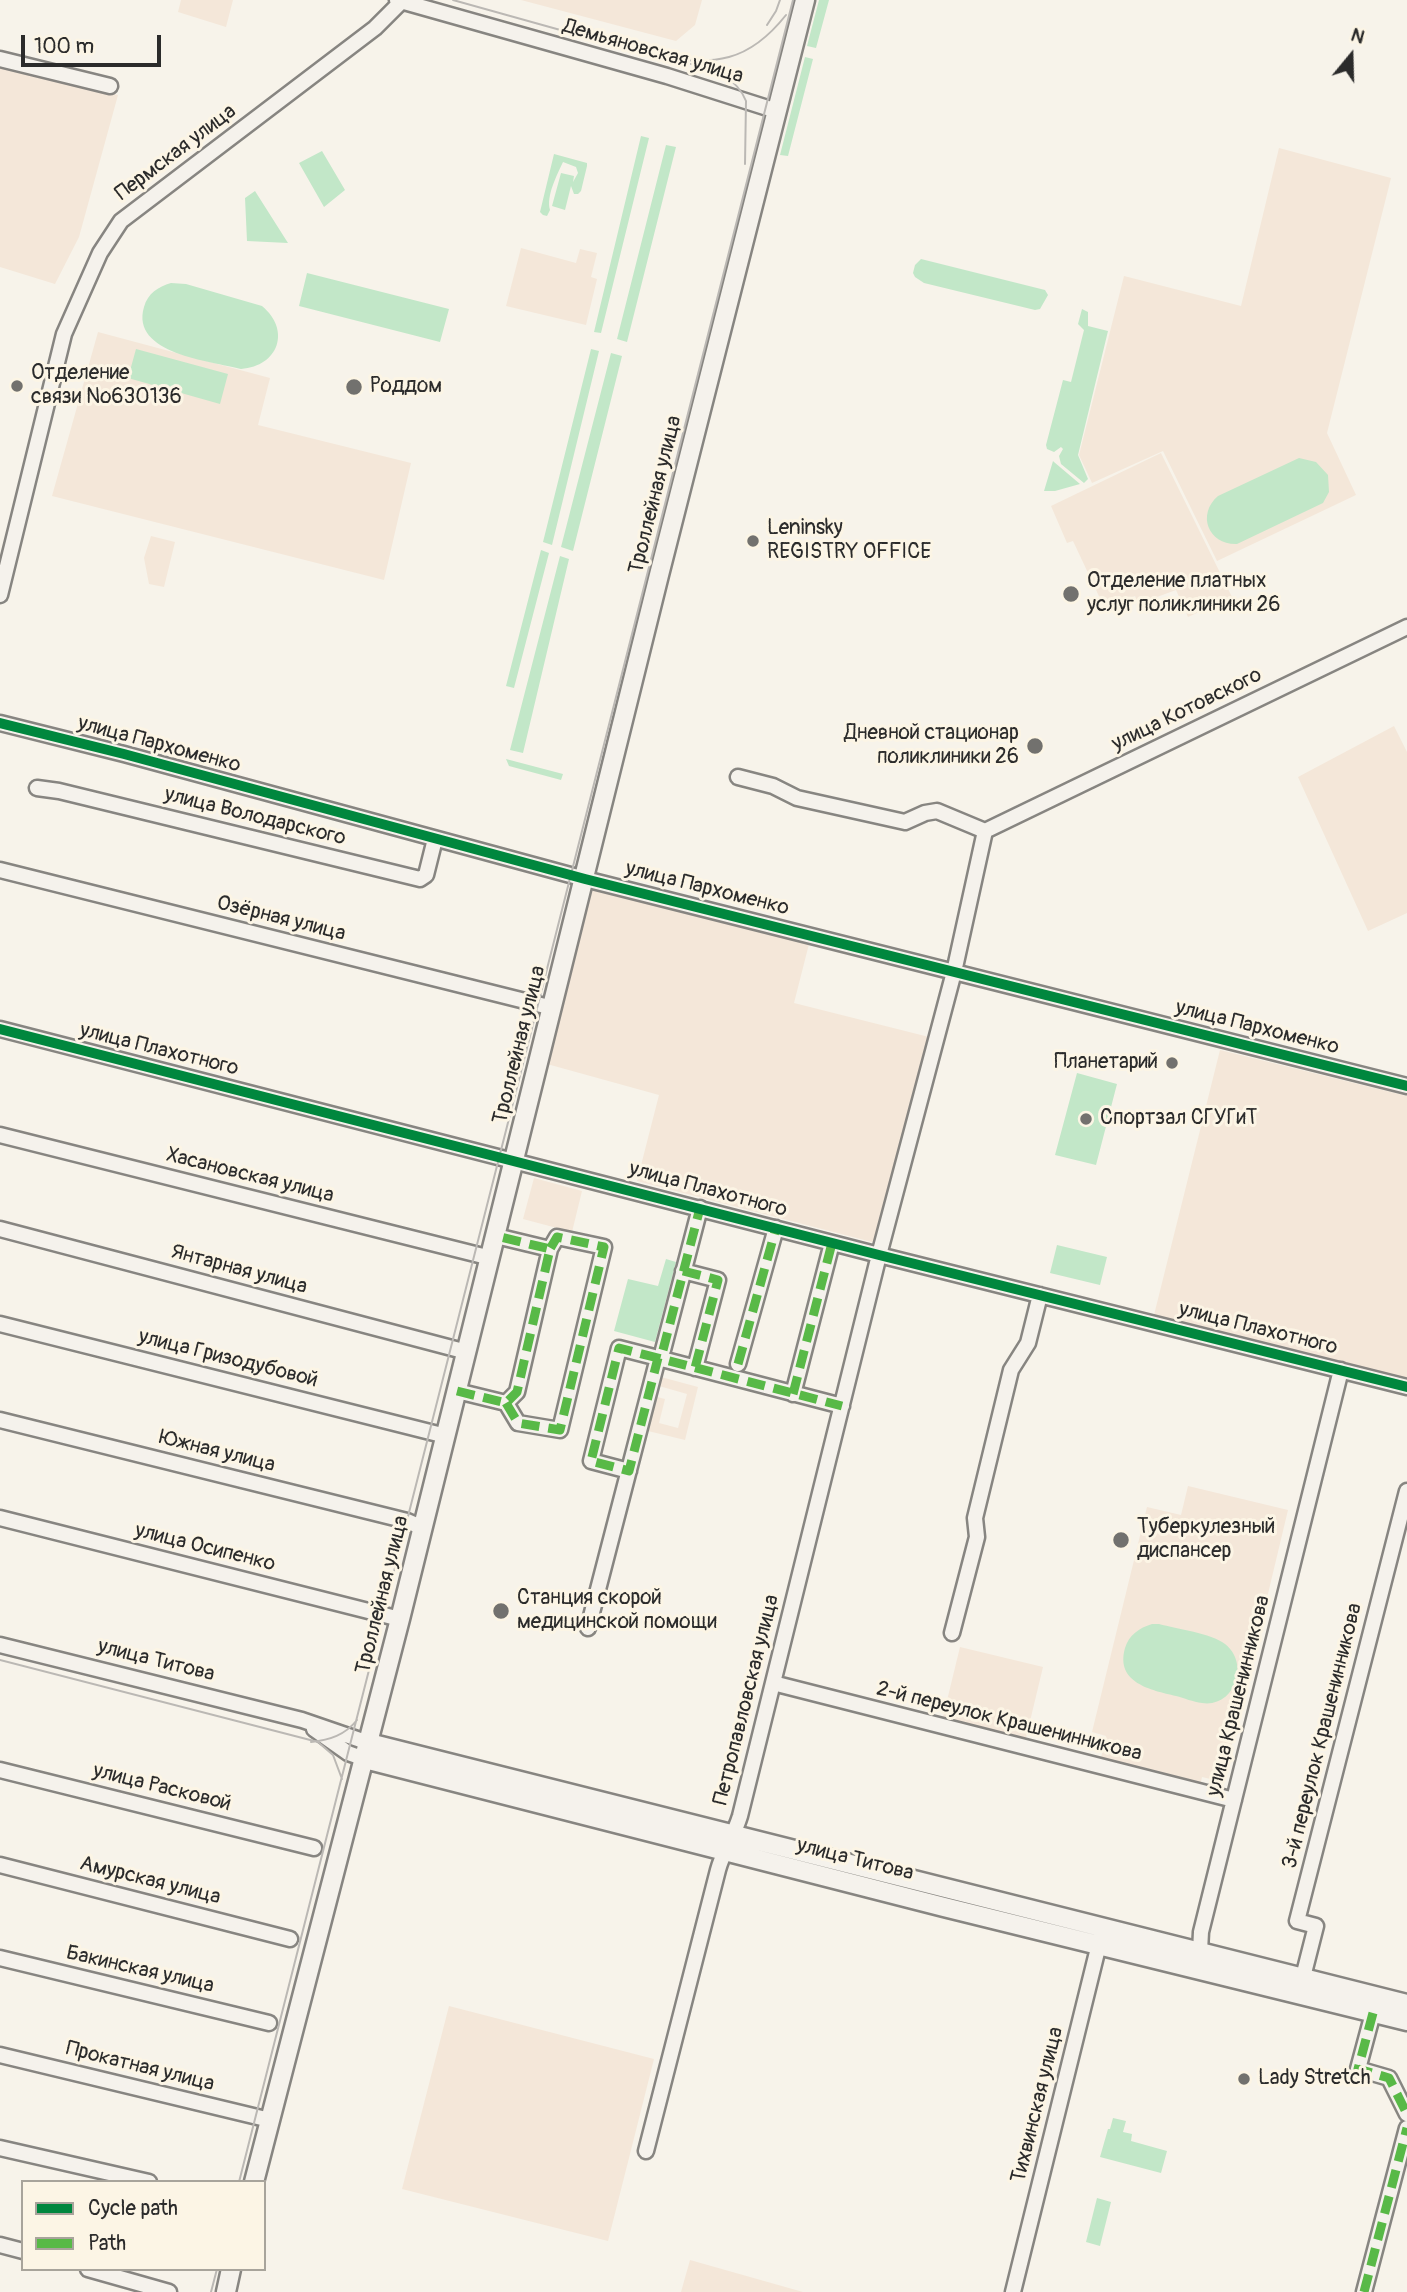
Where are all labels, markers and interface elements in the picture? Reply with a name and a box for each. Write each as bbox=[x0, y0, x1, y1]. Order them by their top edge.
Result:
street label: Демьяновская улица bbox=[560, 14, 746, 90]
scale bar bbox=[24, 21, 164, 65]
north arrow bbox=[1316, 21, 1386, 91]
text: N bbox=[1348, 23, 1368, 50]
text: 100 m bbox=[34, 33, 94, 60]
street label: Пермская улица bbox=[111, 99, 241, 207]
place label: Отделение связи №630136 bbox=[31, 361, 182, 411]
place label: Роддом bbox=[370, 374, 442, 400]
marker: Роддом bbox=[344, 377, 364, 397]
marker: Отделение связи №630136 bbox=[9, 378, 25, 394]
street label: Троллейная улица bbox=[624, 413, 688, 577]
place label: Leninsky REGISTRY OFFICE bbox=[767, 516, 931, 566]
marker: Leninsky REGISTRY OFFICE bbox=[745, 533, 761, 549]
place label: Отделение платных услуг поликлиники 26 bbox=[1087, 569, 1280, 619]
marker: Отделение платных услуг поликлиники 26 bbox=[1061, 584, 1081, 604]
street label: улица Котовского bbox=[1108, 663, 1266, 757]
street label: улица Пархоменко bbox=[75, 711, 243, 779]
place label: Дневной стационар поликлиники 26 bbox=[844, 721, 1019, 771]
marker: Дневной стационар поликлиники 26 bbox=[1025, 736, 1045, 756]
street label: улица Володарского bbox=[162, 782, 348, 852]
street label: улица Пархоменко bbox=[623, 856, 791, 922]
street label: Озёрная улица bbox=[214, 891, 348, 947]
street label: Троллейная улица bbox=[488, 963, 552, 1127]
street label: улица Пархоменко bbox=[1173, 995, 1341, 1061]
street label: улица Плахотного bbox=[77, 1018, 241, 1082]
place label: Планетарий bbox=[1054, 1050, 1158, 1076]
marker: Планетарий bbox=[1164, 1055, 1180, 1071]
place label: Спортзал СГУГиТ bbox=[1100, 1106, 1258, 1132]
marker: Спортзал СГУГиТ bbox=[1078, 1111, 1094, 1127]
street label: Хасановская улица bbox=[164, 1143, 336, 1209]
street label: улица Плахотного bbox=[626, 1157, 790, 1223]
street label: Янтарная улица bbox=[168, 1240, 310, 1300]
street label: улица Плахотного bbox=[1176, 1297, 1340, 1361]
street label: улица Гризодубовой bbox=[136, 1324, 320, 1394]
street label: Южная улица bbox=[156, 1425, 278, 1479]
street label: Троллейная улица bbox=[351, 1513, 415, 1677]
place label: Туберкулезный диспансер bbox=[1137, 1515, 1275, 1565]
street label: улица Осипенко bbox=[132, 1518, 278, 1578]
marker: Туберкулезный диспансер bbox=[1111, 1530, 1131, 1550]
place label: Станция скорой медицинской помощи bbox=[517, 1586, 717, 1636]
street label: Петропавловская улица bbox=[709, 1592, 785, 1808]
street label: улица Крашенинникова bbox=[1202, 1593, 1276, 1799]
marker: Станция скорой медицинской помощи bbox=[491, 1601, 511, 1621]
street label: 3-й переулок Крашенинникова bbox=[1278, 1601, 1368, 1871]
street label: улица Титова bbox=[95, 1634, 217, 1688]
street label: 2-й переулок Крашенинникова bbox=[874, 1677, 1144, 1767]
street label: улица Расковой bbox=[90, 1759, 234, 1817]
street label: улица Титова bbox=[794, 1833, 916, 1887]
street label: Амурская улица bbox=[77, 1851, 223, 1911]
street label: Бакинская улица bbox=[64, 1941, 216, 1999]
street label: Тихвинская улица bbox=[1006, 2025, 1070, 2185]
street label: Прокатная улица bbox=[63, 2036, 217, 2098]
place label: Lady Stretch bbox=[1258, 2066, 1370, 2092]
marker: Lady Stretch bbox=[1236, 2071, 1252, 2087]
legend bbox=[21, 2180, 266, 2271]
text: Cycle path bbox=[88, 2195, 178, 2222]
text: Path bbox=[88, 2230, 126, 2257]

